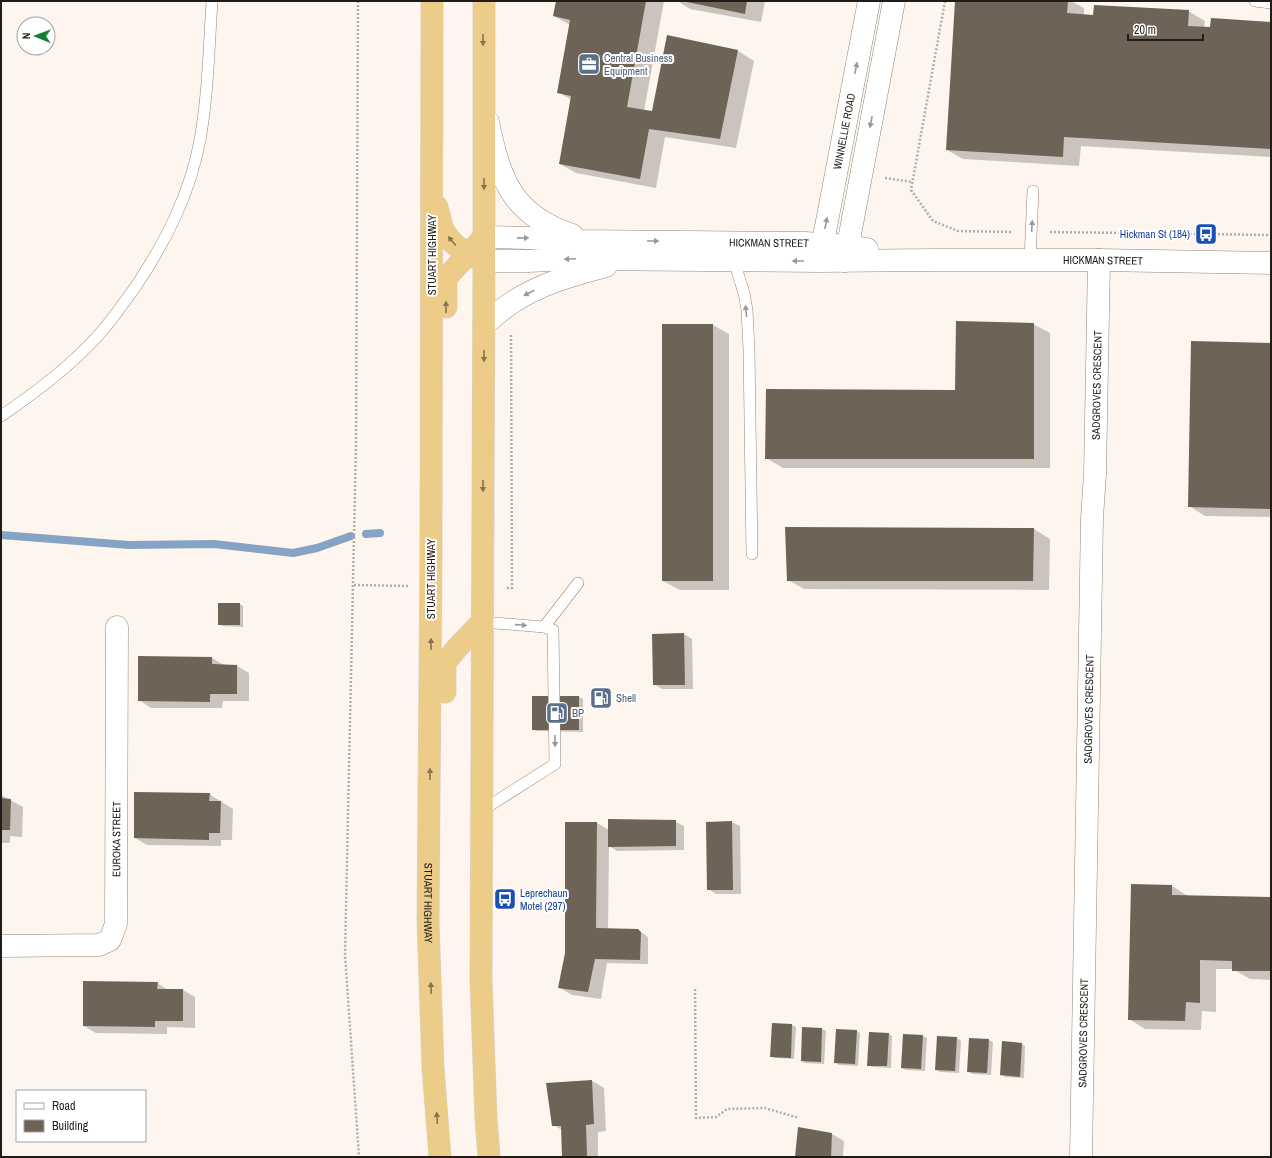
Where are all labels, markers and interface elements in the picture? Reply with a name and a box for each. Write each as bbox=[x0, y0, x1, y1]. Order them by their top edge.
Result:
north arrow bbox=[16, 16, 56, 56]
scale bar bbox=[1128, 16, 1203, 42]
text: 20 m bbox=[1134, 22, 1156, 38]
text: N bbox=[19, 32, 33, 39]
one-way arrow bbox=[480, 34, 487, 46]
office icon: Central Business Equipment bbox=[576, 51, 602, 77]
place label: Central Business Equipment bbox=[604, 51, 673, 78]
one-way arrow bbox=[853, 61, 859, 74]
street label: WINNELLIE ROAD bbox=[830, 92, 858, 171]
one-way arrow bbox=[868, 116, 874, 128]
one-way arrow bbox=[481, 178, 487, 191]
street label: STUART HIGHWAY bbox=[425, 215, 439, 295]
one-way arrow bbox=[823, 217, 829, 229]
one-way arrow bbox=[1028, 220, 1035, 232]
bus stop icon: Hickman St (184) bbox=[1193, 221, 1219, 247]
place label: Hickman St (184) bbox=[1120, 227, 1190, 241]
one-way arrow bbox=[517, 235, 530, 241]
street label: HICKMAN STREET bbox=[729, 235, 810, 250]
one-way arrow bbox=[447, 236, 457, 246]
one-way arrow bbox=[647, 238, 660, 244]
street label: HICKMAN STREET bbox=[1063, 253, 1143, 268]
one-way arrow bbox=[564, 256, 576, 263]
one-way arrow bbox=[791, 258, 804, 264]
one-way arrow bbox=[523, 290, 534, 297]
one-way arrow bbox=[443, 300, 449, 313]
one-way arrow bbox=[743, 305, 750, 318]
street label: SADGROVES CRESCENT bbox=[1089, 330, 1105, 440]
one-way arrow bbox=[481, 350, 487, 363]
one-way arrow bbox=[480, 480, 486, 493]
street label: STUART HIGHWAY bbox=[424, 539, 438, 619]
one-way arrow bbox=[515, 622, 527, 629]
one-way arrow bbox=[428, 637, 434, 650]
street label: SADGROVES CRESCENT bbox=[1081, 654, 1097, 764]
fuel station icon: Shell bbox=[588, 685, 614, 711]
place label: Shell bbox=[616, 691, 636, 705]
fuel station icon: BP bbox=[544, 700, 570, 726]
place label: BP bbox=[572, 706, 584, 720]
one-way arrow bbox=[551, 735, 558, 747]
one-way arrow bbox=[427, 767, 433, 780]
street label: EUROKA STREET bbox=[109, 801, 123, 877]
street label: STUART HIGHWAY bbox=[421, 863, 436, 943]
bus stop icon: Leprechaun Motel (297) bbox=[492, 886, 518, 912]
place label: Leprechaun Motel (297) bbox=[520, 886, 568, 913]
street label: SADGROVES CRESCENT bbox=[1075, 978, 1091, 1088]
one-way arrow bbox=[427, 982, 434, 994]
legend bbox=[16, 1090, 146, 1142]
text: Road bbox=[52, 1098, 76, 1114]
one-way arrow bbox=[433, 1112, 440, 1124]
text: Building bbox=[52, 1118, 89, 1134]

